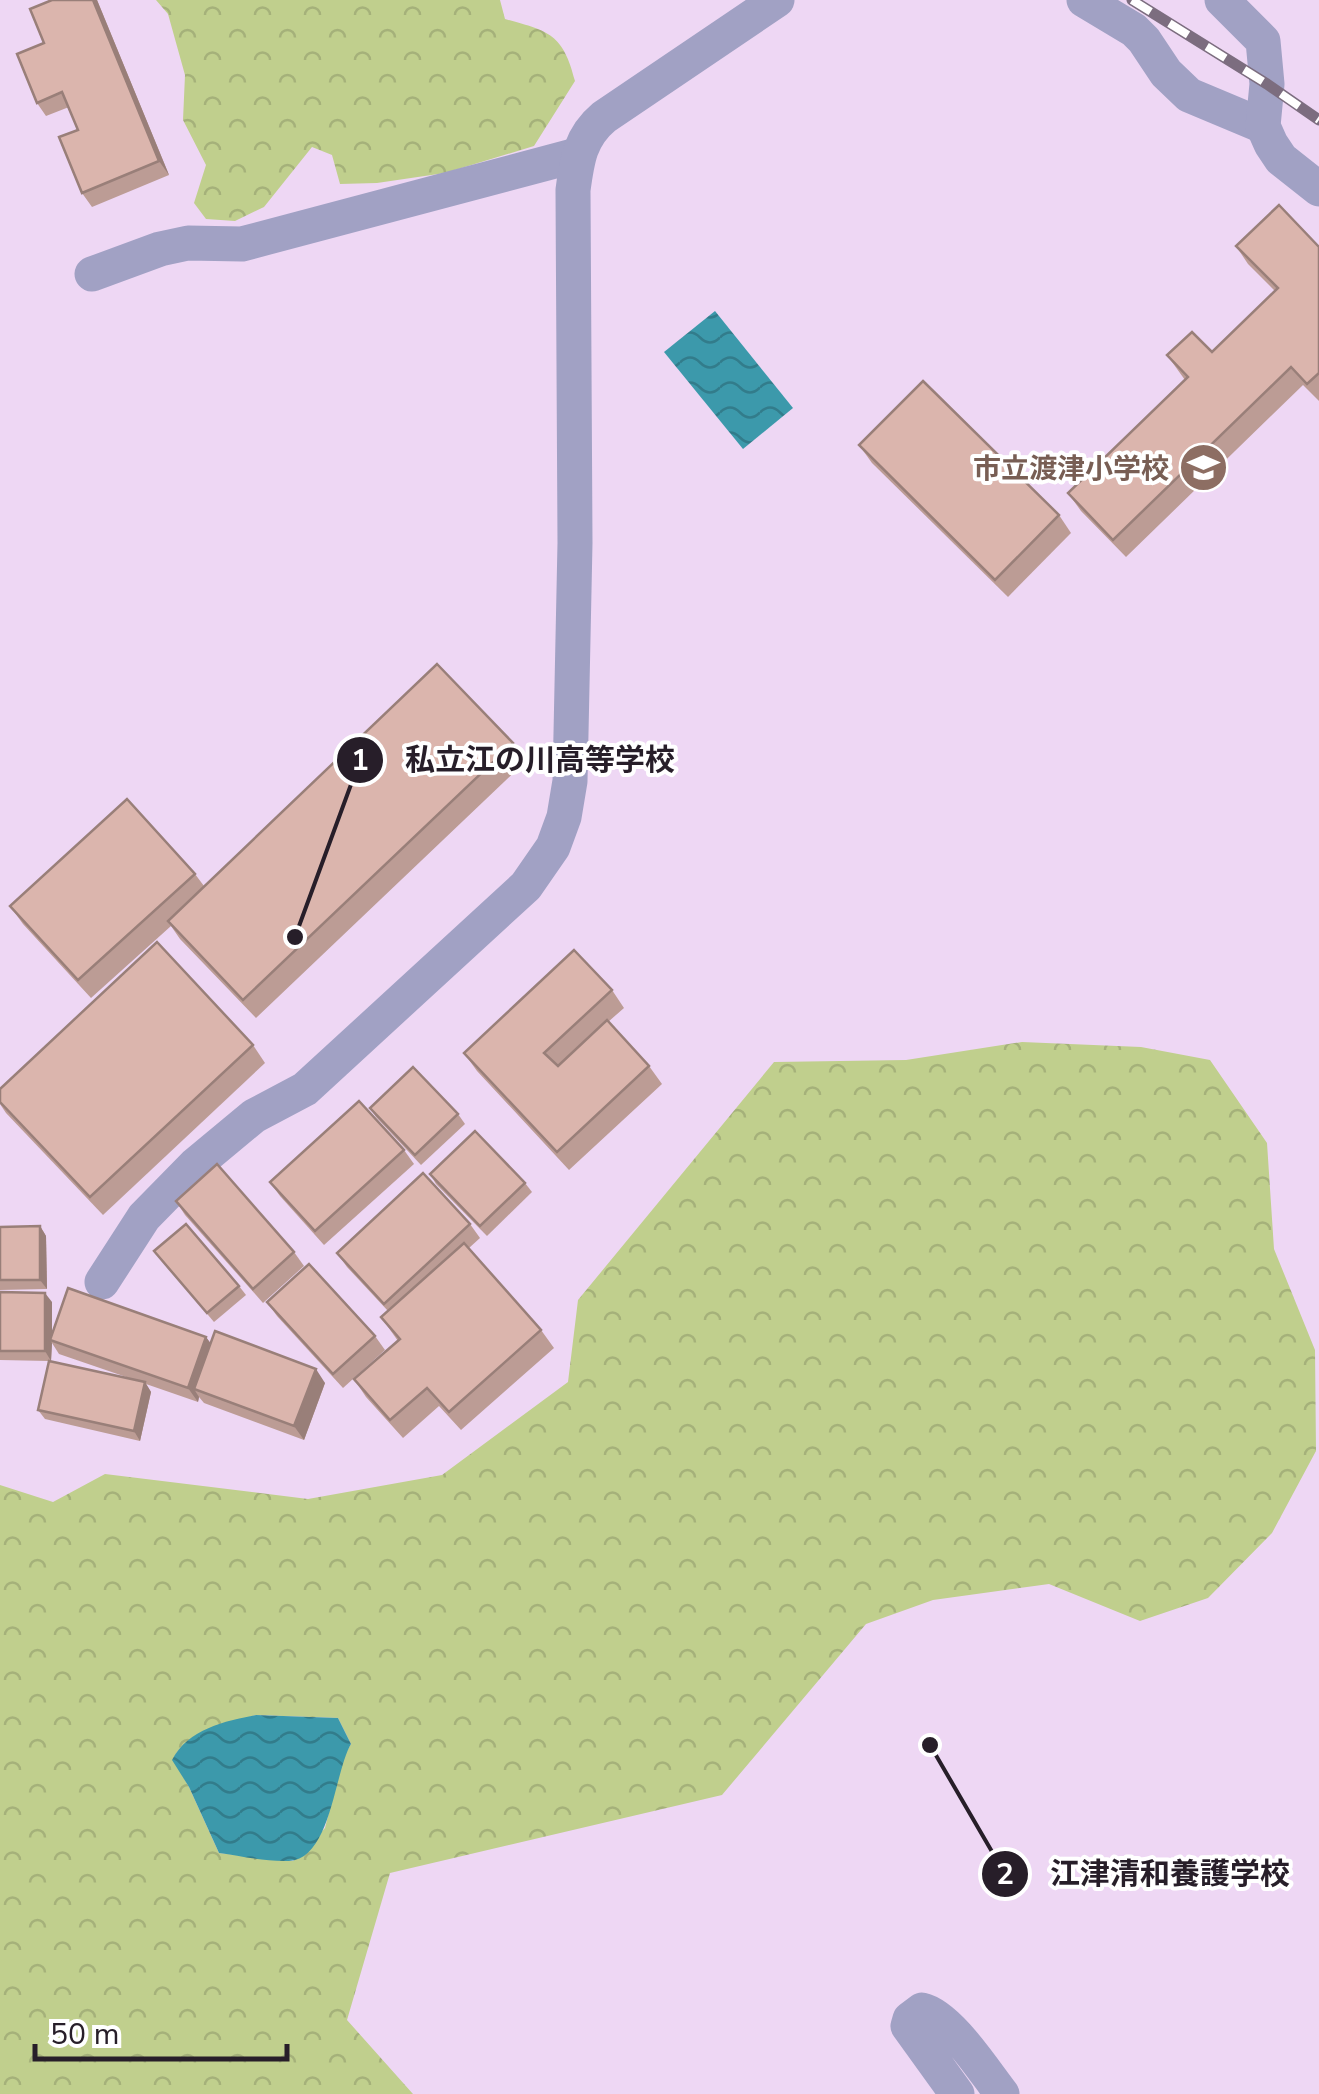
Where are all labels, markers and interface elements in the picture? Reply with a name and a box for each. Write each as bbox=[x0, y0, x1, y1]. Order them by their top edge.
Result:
school or university icon: 市立渡津小学校 bbox=[1178, 442, 1230, 494]
place label: 市立渡津小学校 bbox=[973, 450, 1169, 488]
callout: 私立江の川高等学校 bbox=[335, 730, 695, 790]
text: 1 bbox=[351, 740, 369, 781]
text: 私立江の川高等学校 bbox=[405, 740, 675, 781]
callout: 江津清和養護学校 bbox=[980, 1844, 1310, 1904]
text: 2 bbox=[996, 1854, 1014, 1895]
text: 江津清和養護学校 bbox=[1050, 1854, 1290, 1895]
scale bar bbox=[35, 1999, 288, 2061]
text: 50 m bbox=[50, 2014, 119, 2055]

